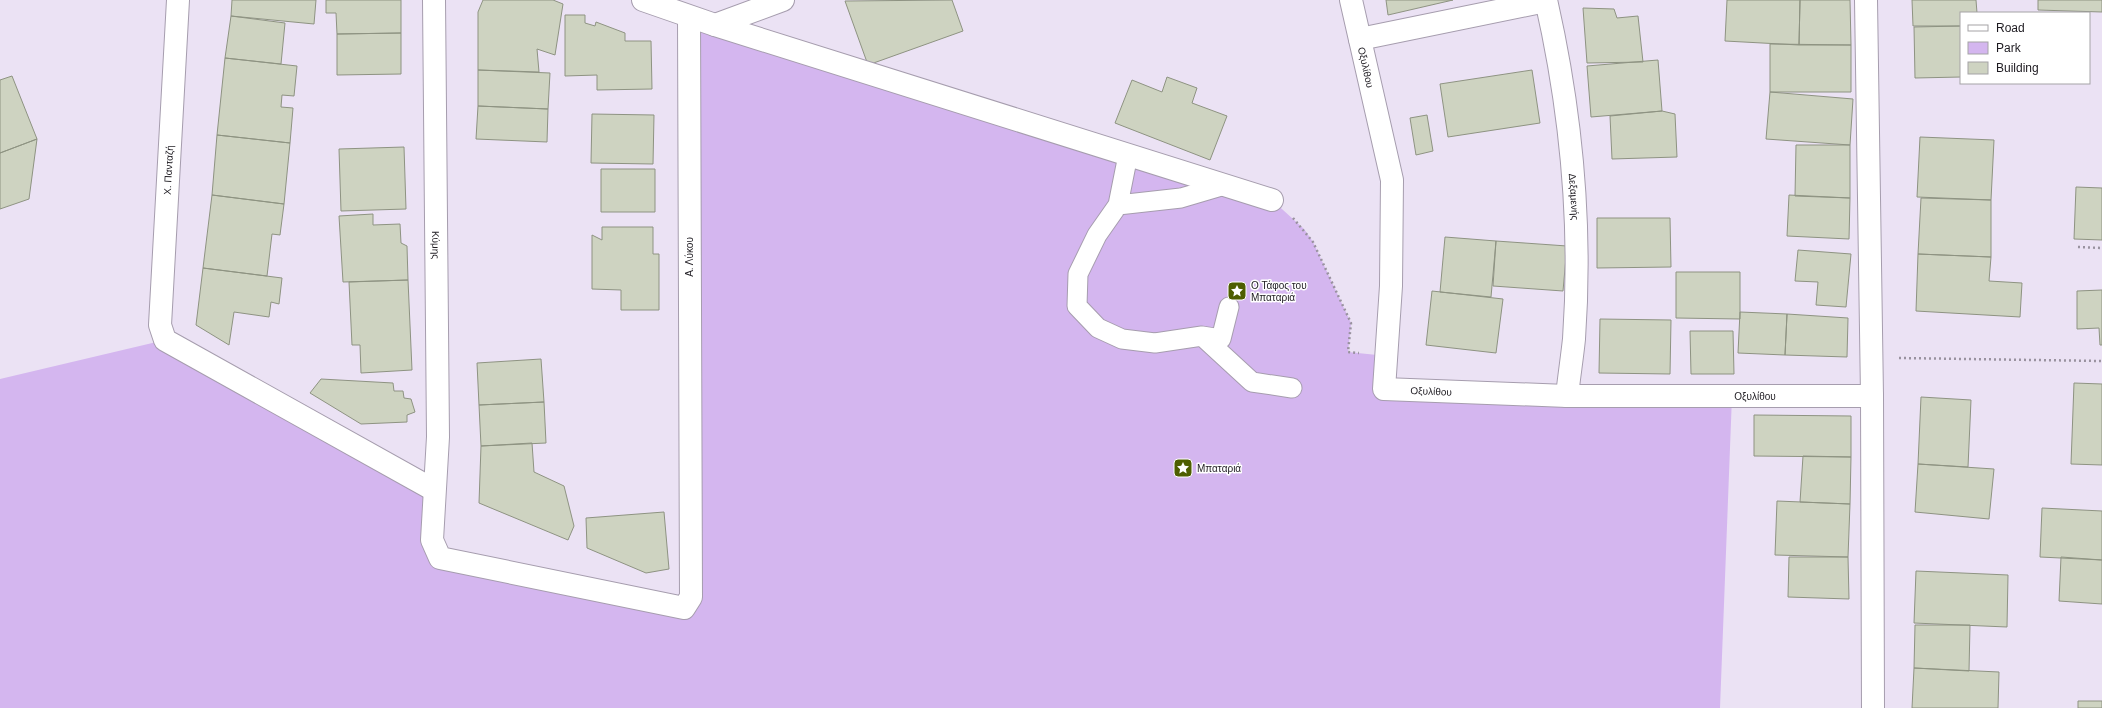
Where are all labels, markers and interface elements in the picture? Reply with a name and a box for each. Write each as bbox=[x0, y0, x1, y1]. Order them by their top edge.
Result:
legend bbox=[1960, 12, 2090, 84]
text: Road bbox=[1996, 21, 2025, 35]
text: Park bbox=[1996, 41, 2022, 55]
street label: Οξυλίθου bbox=[1356, 46, 1376, 89]
text: Building bbox=[1996, 61, 2039, 75]
street label: Χ. Πανταζή bbox=[162, 145, 176, 195]
street label: Δεξαμενής bbox=[1567, 173, 1581, 221]
street label: Κύμης bbox=[430, 231, 441, 259]
street label: Α. Λύκου bbox=[684, 237, 695, 277]
place icon: Ο Τάφος του Μπαταριά bbox=[1226, 280, 1248, 302]
place label: Ο Τάφος του Μπαταριά bbox=[1251, 280, 1307, 303]
street label: Οξυλίθου bbox=[1410, 385, 1452, 398]
street label: Οξυλίθου bbox=[1734, 391, 1776, 403]
place icon: Μπαταριά bbox=[1172, 457, 1194, 479]
place label: Μπαταριά bbox=[1197, 463, 1241, 474]

